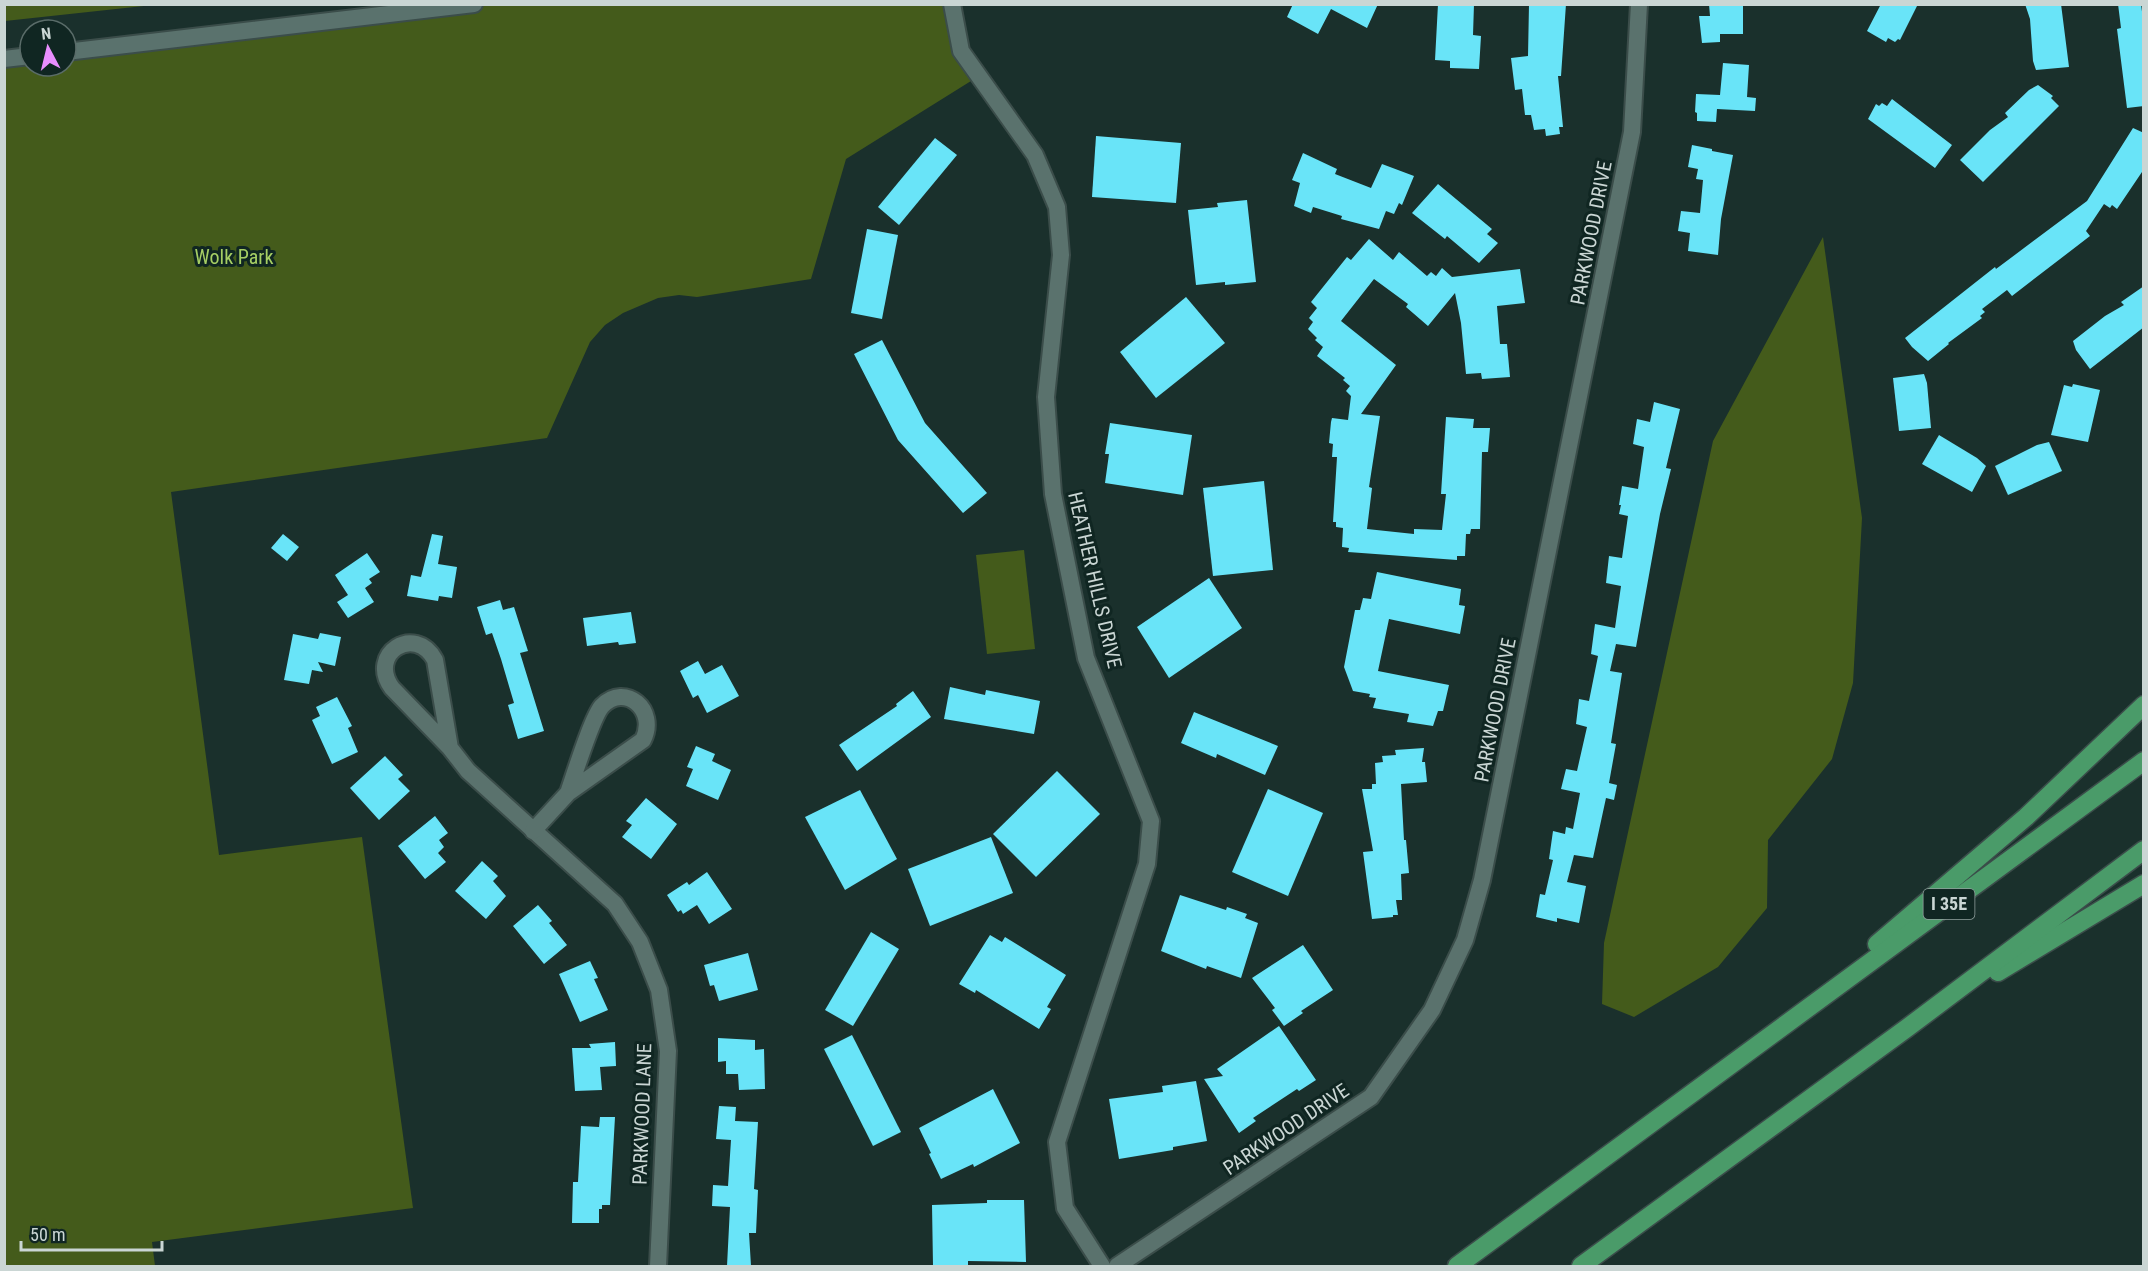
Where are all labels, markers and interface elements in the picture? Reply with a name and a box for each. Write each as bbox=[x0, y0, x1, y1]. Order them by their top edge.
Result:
north arrow bbox=[18, 18, 78, 78]
text: N bbox=[40, 24, 52, 44]
street label: PARKWOOD DRIVE bbox=[1565, 159, 1617, 307]
park label: Wolk Park bbox=[195, 245, 273, 269]
street label: HEATHER HILLS DRIVE bbox=[1063, 490, 1127, 671]
street label: PARKWOOD DRIVE bbox=[1469, 636, 1521, 784]
road number: I 35E bbox=[1924, 889, 1974, 919]
street label: PARKWOOD LANE bbox=[628, 1043, 656, 1185]
street label: PARKWOOD DRIVE bbox=[1219, 1078, 1353, 1180]
scale bar bbox=[21, 1214, 162, 1252]
text: 50 m bbox=[30, 1224, 65, 1245]

